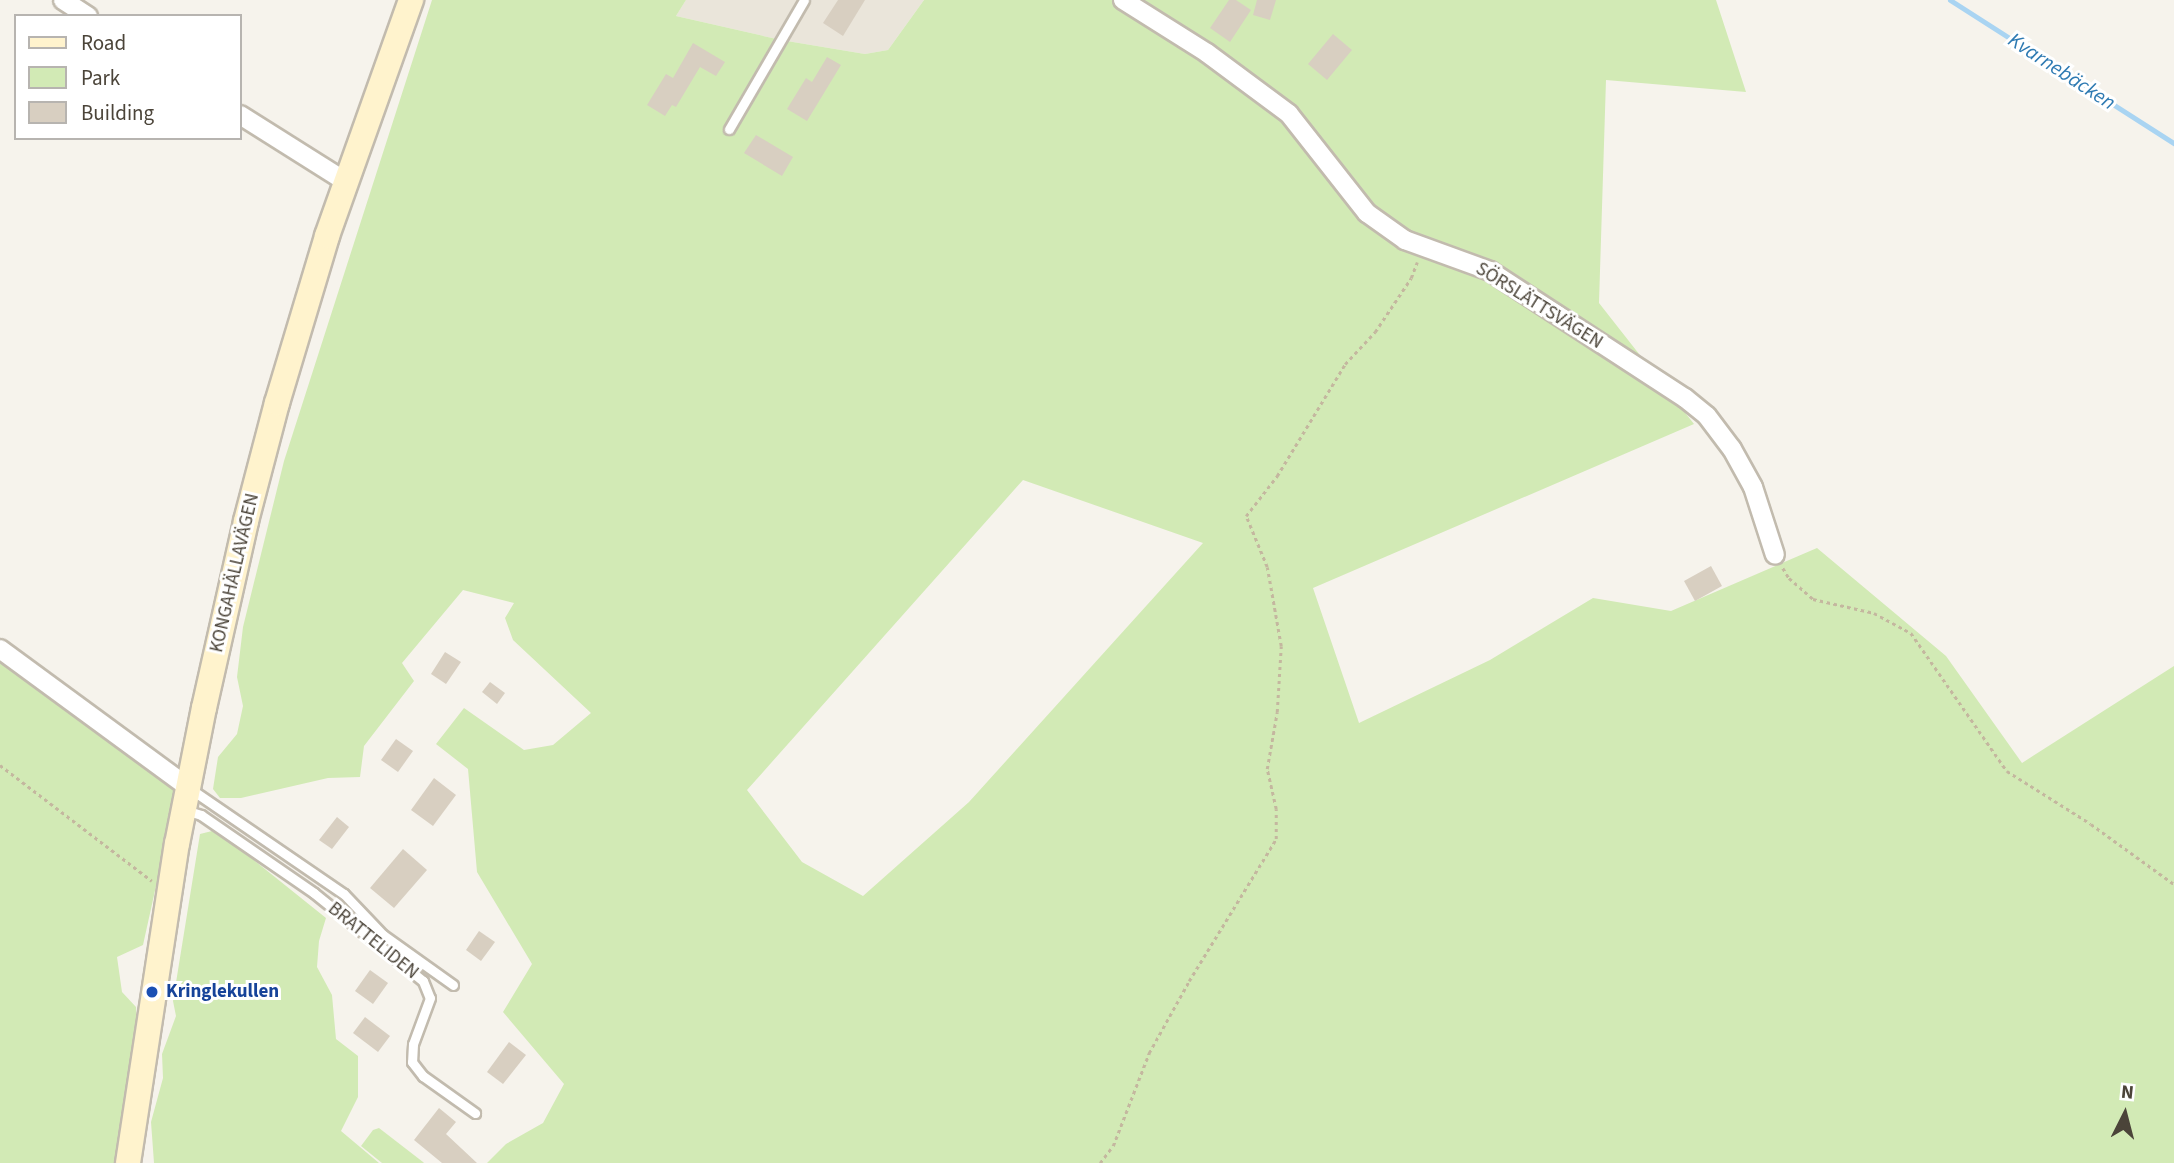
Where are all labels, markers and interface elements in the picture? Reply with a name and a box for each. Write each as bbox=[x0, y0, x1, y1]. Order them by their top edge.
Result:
legend bbox=[14, 14, 242, 140]
water label: Kvarnebäcken bbox=[2004, 27, 2120, 115]
text: Road bbox=[81, 28, 126, 58]
text: Park bbox=[81, 63, 120, 93]
text: Building bbox=[81, 98, 154, 128]
street label: SÖRSLÄTTSVÄGEN bbox=[1471, 258, 1607, 354]
street label: KONGAHÄLLAVÄGEN bbox=[206, 491, 264, 655]
street label: BRATTELIDEN bbox=[323, 898, 423, 984]
place label: Kringlekullen bbox=[166, 981, 279, 1003]
marker: Kringlekullen bbox=[144, 984, 160, 1000]
north arrow bbox=[2090, 1079, 2160, 1149]
text: N bbox=[2120, 1079, 2135, 1107]

